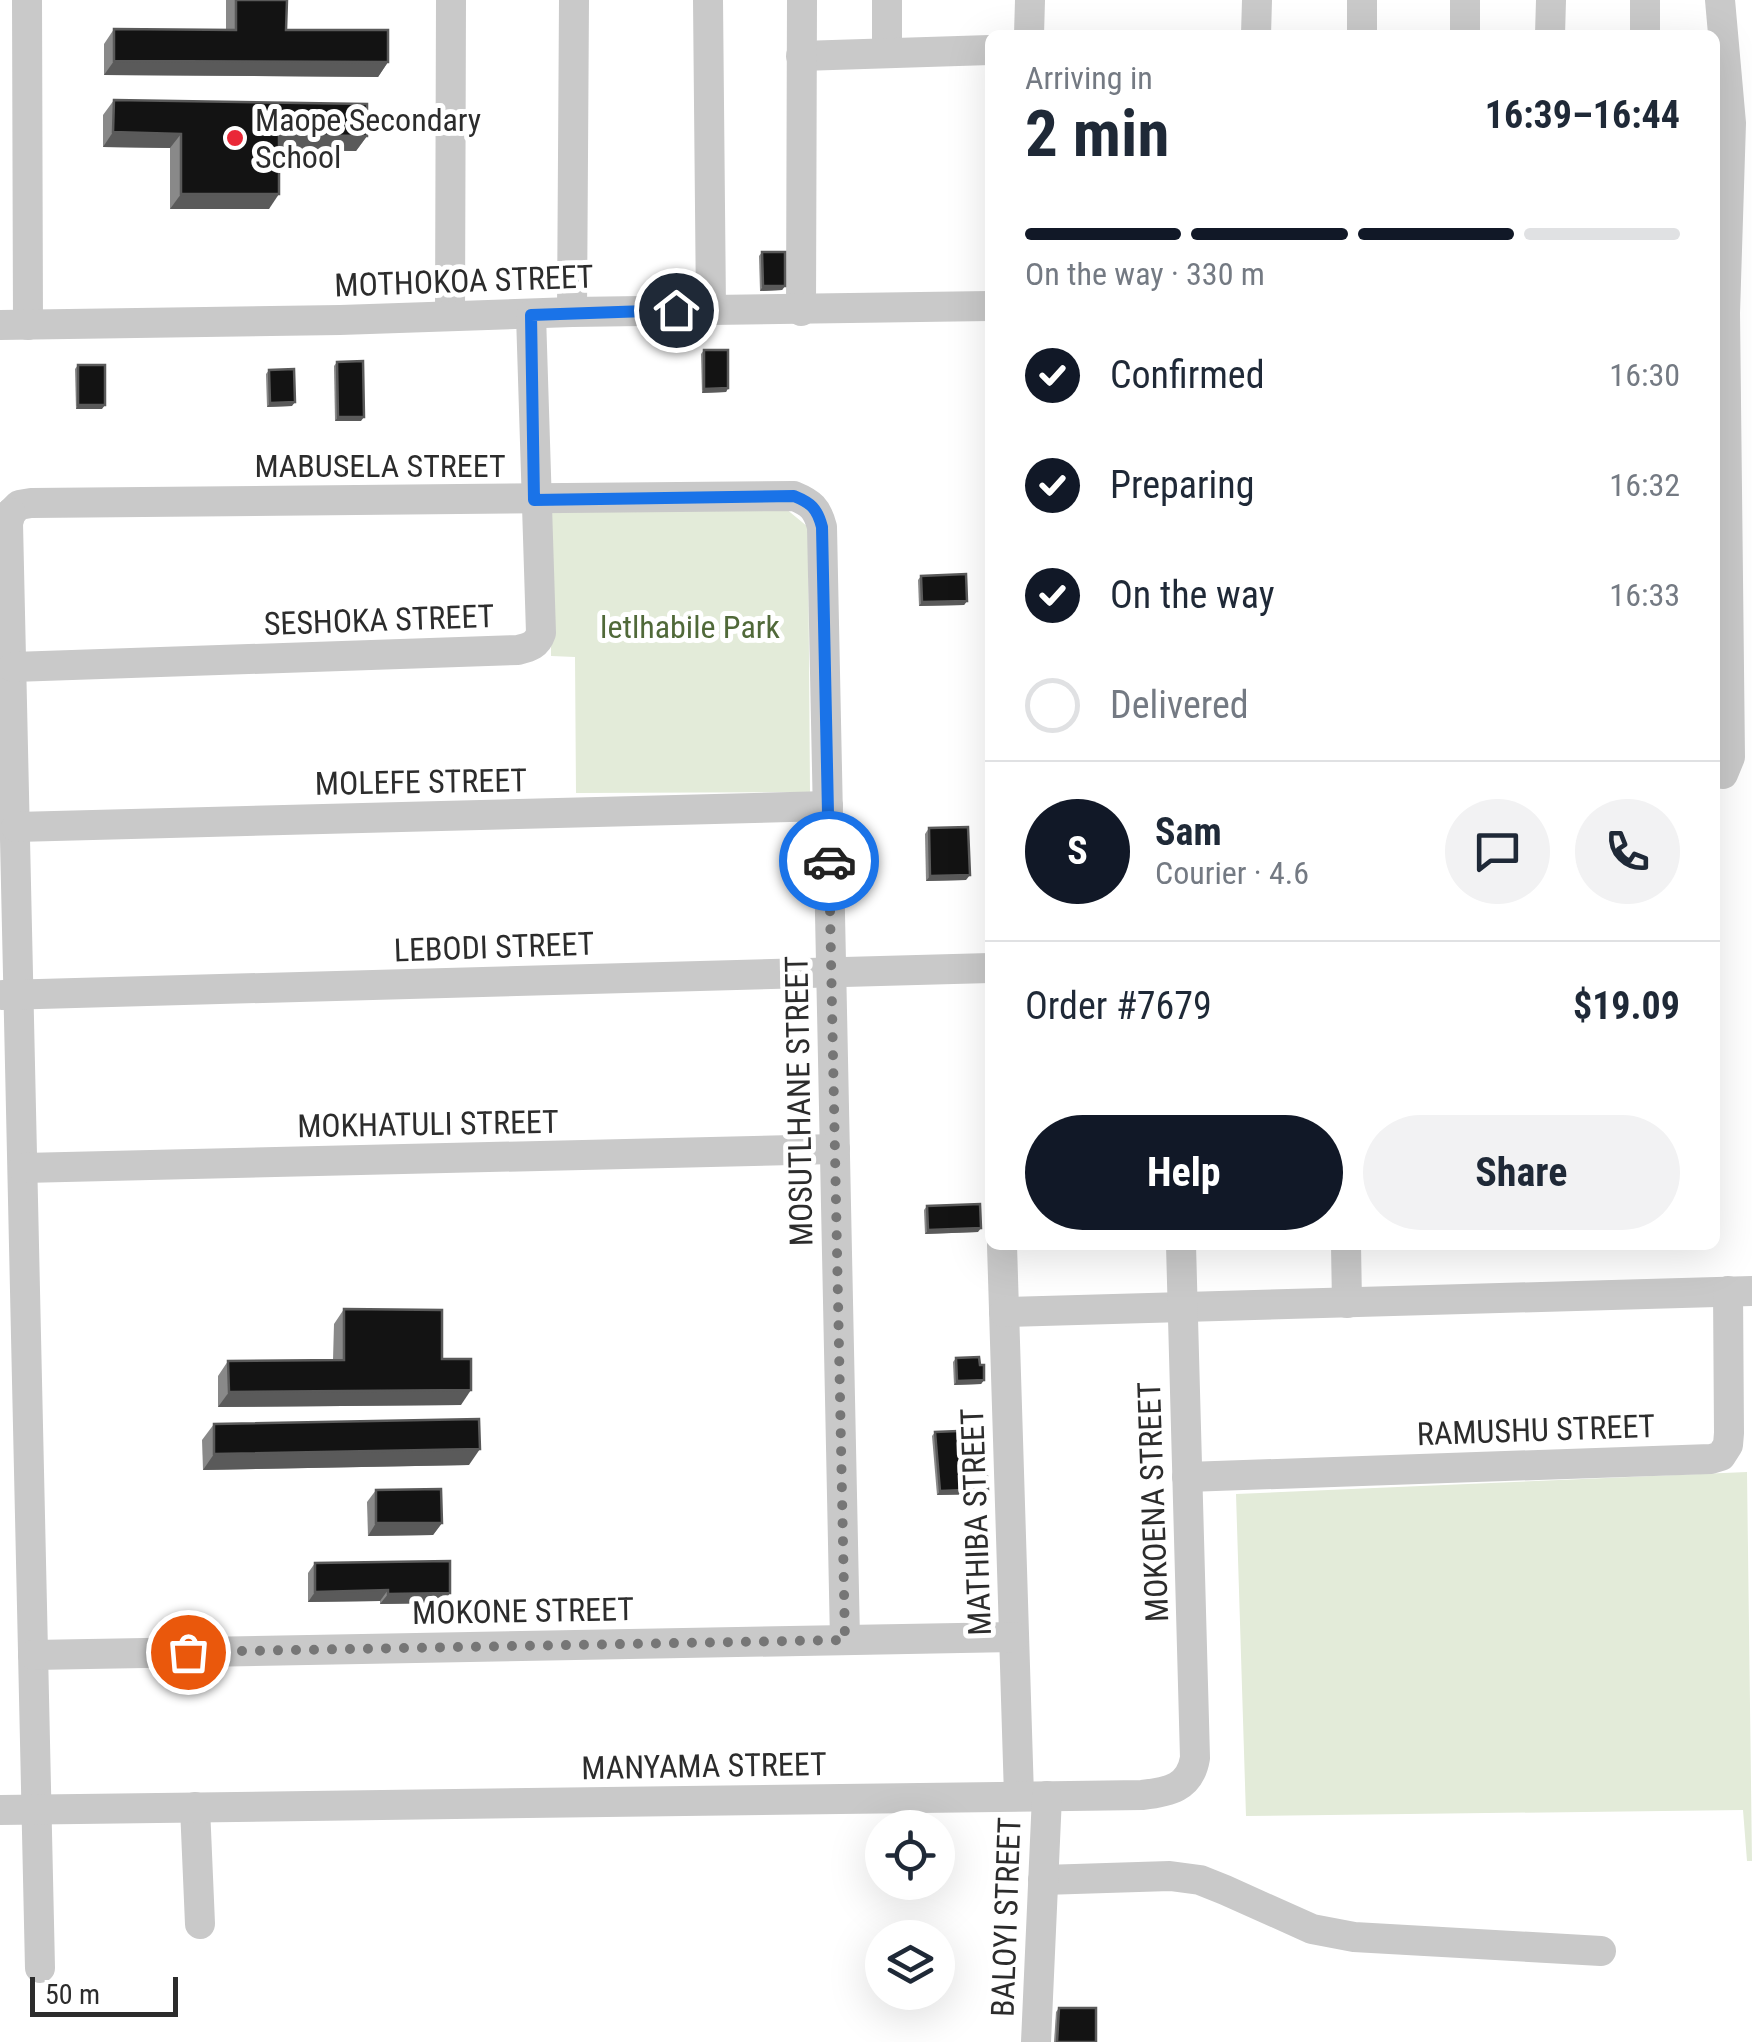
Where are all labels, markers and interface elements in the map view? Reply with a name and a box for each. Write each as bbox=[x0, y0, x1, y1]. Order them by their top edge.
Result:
text: Arriving in bbox=[1025, 59, 1153, 97]
text: 16:39–16:44 bbox=[1485, 93, 1680, 137]
text: 2 min bbox=[1025, 96, 1169, 172]
place label: Maope Secondary School bbox=[255, 101, 481, 176]
marker: Maope Secondary School bbox=[224, 127, 246, 149]
text: On the way · 330 m bbox=[1025, 255, 1265, 293]
street label: MOTHOKOA STREET bbox=[334, 257, 594, 305]
pin bbox=[634, 268, 719, 353]
icon: home bbox=[649, 283, 704, 338]
icon: check bbox=[1025, 348, 1080, 403]
text: Confirmed bbox=[1110, 353, 1265, 397]
text: 16:30 bbox=[1609, 356, 1680, 394]
street label: MABUSELA STREET bbox=[254, 447, 506, 485]
icon: check bbox=[1025, 458, 1080, 513]
text: Preparing bbox=[1110, 463, 1255, 507]
text: 16:32 bbox=[1609, 466, 1680, 504]
icon: check bbox=[1025, 568, 1080, 623]
text: On the way bbox=[1110, 573, 1275, 617]
text: 16:33 bbox=[1609, 576, 1680, 614]
street label: SESHOKA STREET bbox=[263, 597, 495, 643]
park label: letlhabile Park bbox=[600, 608, 780, 646]
text: Delivered bbox=[1110, 683, 1249, 727]
street label: MOLEFE STREET bbox=[315, 761, 527, 803]
button: chat bbox=[1445, 799, 1550, 904]
button: phone bbox=[1575, 799, 1680, 904]
text: Sam bbox=[1155, 810, 1222, 854]
courier bbox=[779, 811, 879, 911]
text: S bbox=[1067, 829, 1088, 873]
icon: car bbox=[802, 834, 857, 889]
text: Courier · 4.6 bbox=[1155, 854, 1309, 892]
street label: LEBODI STREET bbox=[393, 925, 595, 969]
street label: MOSUTLHANE STREET bbox=[777, 955, 821, 1247]
text: Order #7679 bbox=[1025, 984, 1212, 1028]
text: $19.09 bbox=[1573, 984, 1680, 1028]
street label: MOKHATULI STREET bbox=[297, 1103, 559, 1145]
button: Help bbox=[1025, 1115, 1343, 1230]
button: Share bbox=[1363, 1115, 1680, 1230]
street label: MOKOENA STREET bbox=[1130, 1381, 1176, 1623]
street label: RAMUSHU STREET bbox=[1416, 1407, 1656, 1453]
street label: MATHIBA STREET bbox=[953, 1408, 999, 1636]
street label: MOKONE STREET bbox=[412, 1590, 634, 1632]
pin bbox=[146, 1610, 231, 1695]
icon: bag bbox=[161, 1625, 216, 1680]
street label: MANYAMA STREET bbox=[581, 1745, 827, 1787]
map controls bbox=[865, 1810, 955, 2010]
button: locate bbox=[865, 1810, 955, 1900]
street label: BALOYI STREET bbox=[984, 1816, 1028, 2018]
button: layers bbox=[865, 1920, 955, 2010]
scale bar bbox=[30, 1972, 178, 2016]
text: 50 m bbox=[45, 1978, 100, 2011]

